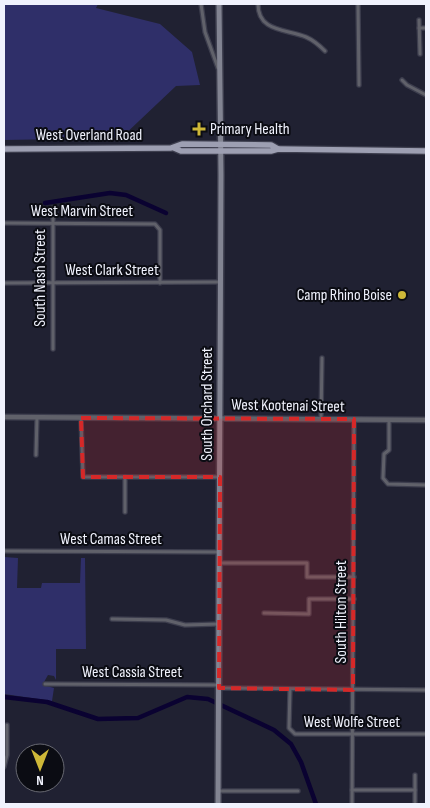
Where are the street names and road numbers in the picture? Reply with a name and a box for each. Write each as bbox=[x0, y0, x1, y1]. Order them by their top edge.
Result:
street label: West Overland Road bbox=[36, 126, 142, 145]
street label: West Marvin Street bbox=[31, 202, 133, 221]
street label: South Nash Street bbox=[31, 229, 50, 327]
street label: West Clark Street bbox=[65, 261, 159, 280]
street label: South Orchard Street bbox=[198, 347, 217, 461]
street label: West Kootenai Street bbox=[231, 396, 345, 416]
street label: West Camas Street bbox=[60, 530, 162, 549]
street label: South Hilton Street bbox=[332, 560, 351, 664]
street label: West Cassia Street bbox=[82, 663, 182, 682]
street label: West Wolfe Street bbox=[304, 713, 400, 732]

